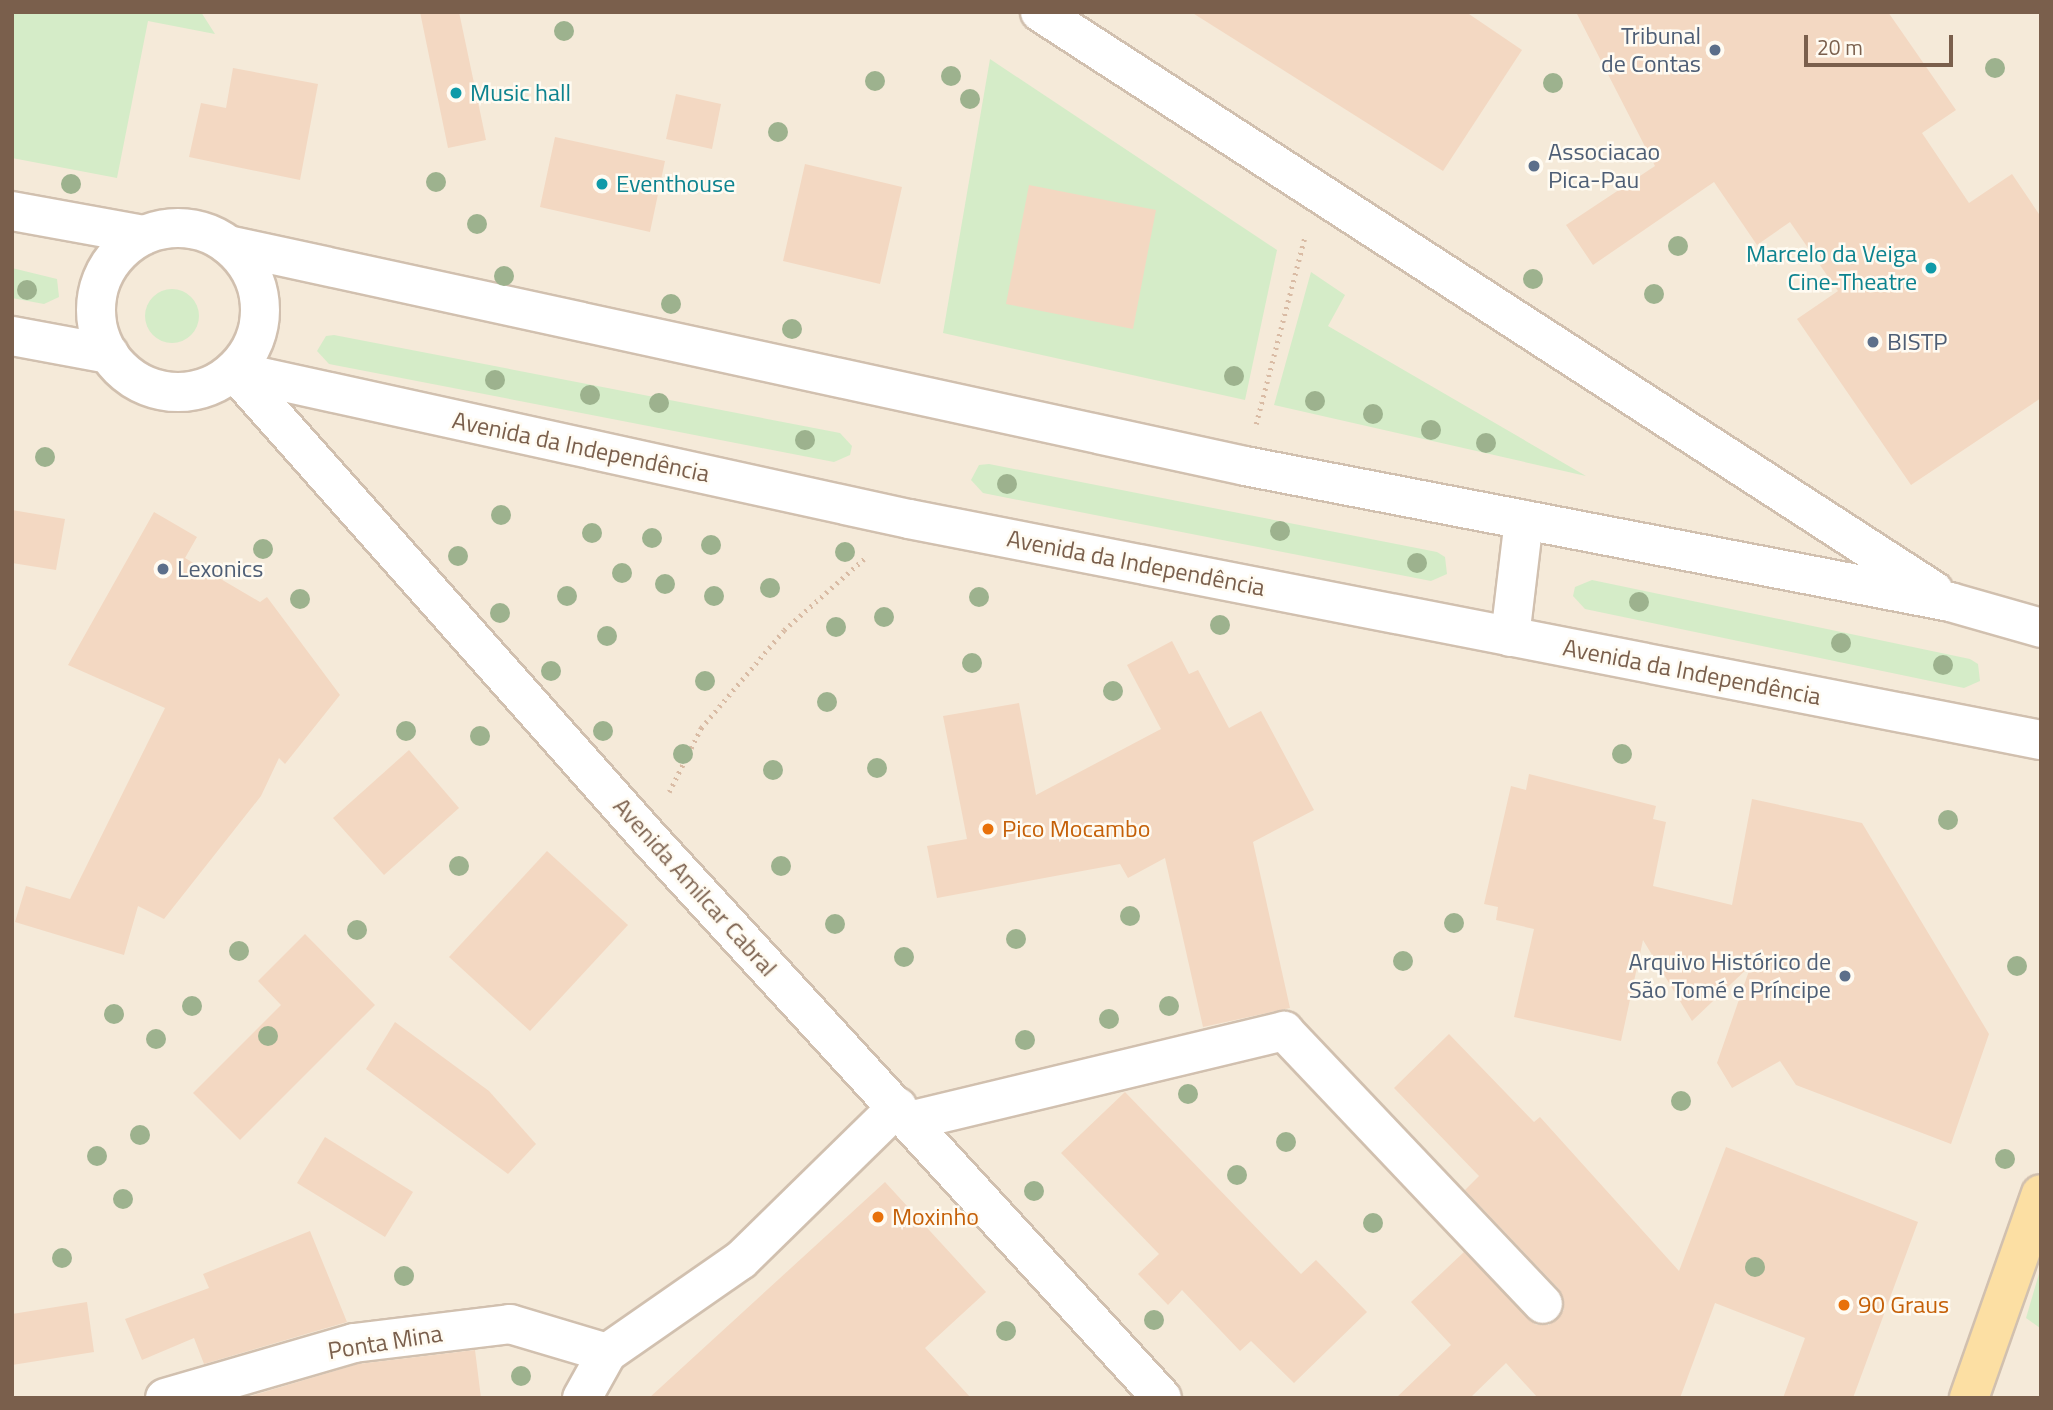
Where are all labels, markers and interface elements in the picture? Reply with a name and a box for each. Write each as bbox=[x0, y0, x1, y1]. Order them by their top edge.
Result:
scale bar bbox=[1808, 21, 1957, 65]
place label: Tribunal de Contas bbox=[1601, 22, 1701, 78]
text: 20 m bbox=[1817, 31, 1863, 63]
marker: Tribunal de Contas bbox=[1707, 42, 1723, 58]
place label: Music hall bbox=[470, 79, 571, 107]
marker: Music hall bbox=[448, 85, 464, 101]
place label: Associacao Pica-Pau bbox=[1548, 138, 1660, 194]
marker: Associacao Pica-Pau bbox=[1526, 158, 1542, 174]
place label: Eventhouse bbox=[616, 170, 735, 198]
marker: Eventhouse bbox=[594, 176, 610, 192]
place label: Marcelo da Veiga Cine‐Theatre bbox=[1746, 240, 1917, 296]
marker: Marcelo da Veiga Cine‐Theatre bbox=[1923, 260, 1939, 276]
place label: BISTP bbox=[1887, 328, 1948, 356]
marker: BISTP bbox=[1865, 334, 1881, 350]
street label: Avenida da Independência bbox=[450, 406, 712, 488]
street label: Avenida da Independência bbox=[1005, 524, 1267, 602]
place label: Lexonics bbox=[177, 555, 263, 583]
marker: Lexonics bbox=[155, 561, 171, 577]
street label: Avenida da Independência bbox=[1561, 633, 1823, 711]
street label: Avenida Amilcar Cabral bbox=[607, 792, 783, 982]
place label: Pico Mocambo bbox=[1002, 815, 1150, 843]
marker: Pico Mocambo bbox=[980, 821, 996, 837]
place label: Arquivo Histórico de São Tomé e Príncipe bbox=[1628, 948, 1831, 1004]
marker: Arquivo Histórico de São Tomé e Príncipe bbox=[1837, 968, 1853, 984]
place label: Moxinho bbox=[892, 1203, 979, 1231]
marker: Moxinho bbox=[870, 1209, 886, 1225]
place label: 90 Graus bbox=[1858, 1291, 1949, 1319]
marker: 90 Graus bbox=[1836, 1297, 1852, 1313]
street label: Ponta Mina bbox=[326, 1319, 444, 1365]

